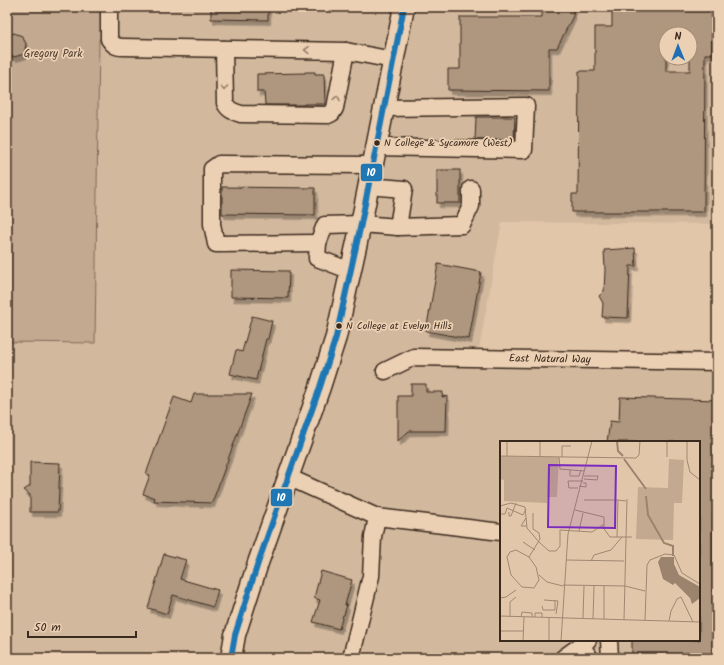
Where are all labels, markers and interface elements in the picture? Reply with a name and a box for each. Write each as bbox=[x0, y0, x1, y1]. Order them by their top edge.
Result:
north arrow bbox=[658, 26, 698, 66]
text: N bbox=[674, 28, 682, 46]
park label: Gregory Park bbox=[24, 45, 83, 63]
one-way arrow bbox=[304, 46, 310, 54]
one-way arrow bbox=[220, 85, 229, 91]
one-way arrow bbox=[333, 94, 341, 101]
place label: N College & Sycamore (West) bbox=[384, 135, 513, 151]
marker: N College & Sycamore (West) bbox=[372, 138, 382, 148]
line badge: 10 bbox=[360, 163, 383, 182]
text: 10 bbox=[367, 164, 376, 182]
place label: N College at Evelyn Hills bbox=[346, 318, 453, 334]
marker: N College at Evelyn Hills bbox=[334, 321, 344, 331]
street label: East Natural Way bbox=[509, 350, 592, 369]
inset map bbox=[500, 441, 700, 641]
line badge: 10 bbox=[270, 488, 293, 507]
text: 10 bbox=[277, 489, 286, 507]
scale bar bbox=[28, 613, 136, 639]
text: 50 m bbox=[34, 618, 61, 637]

